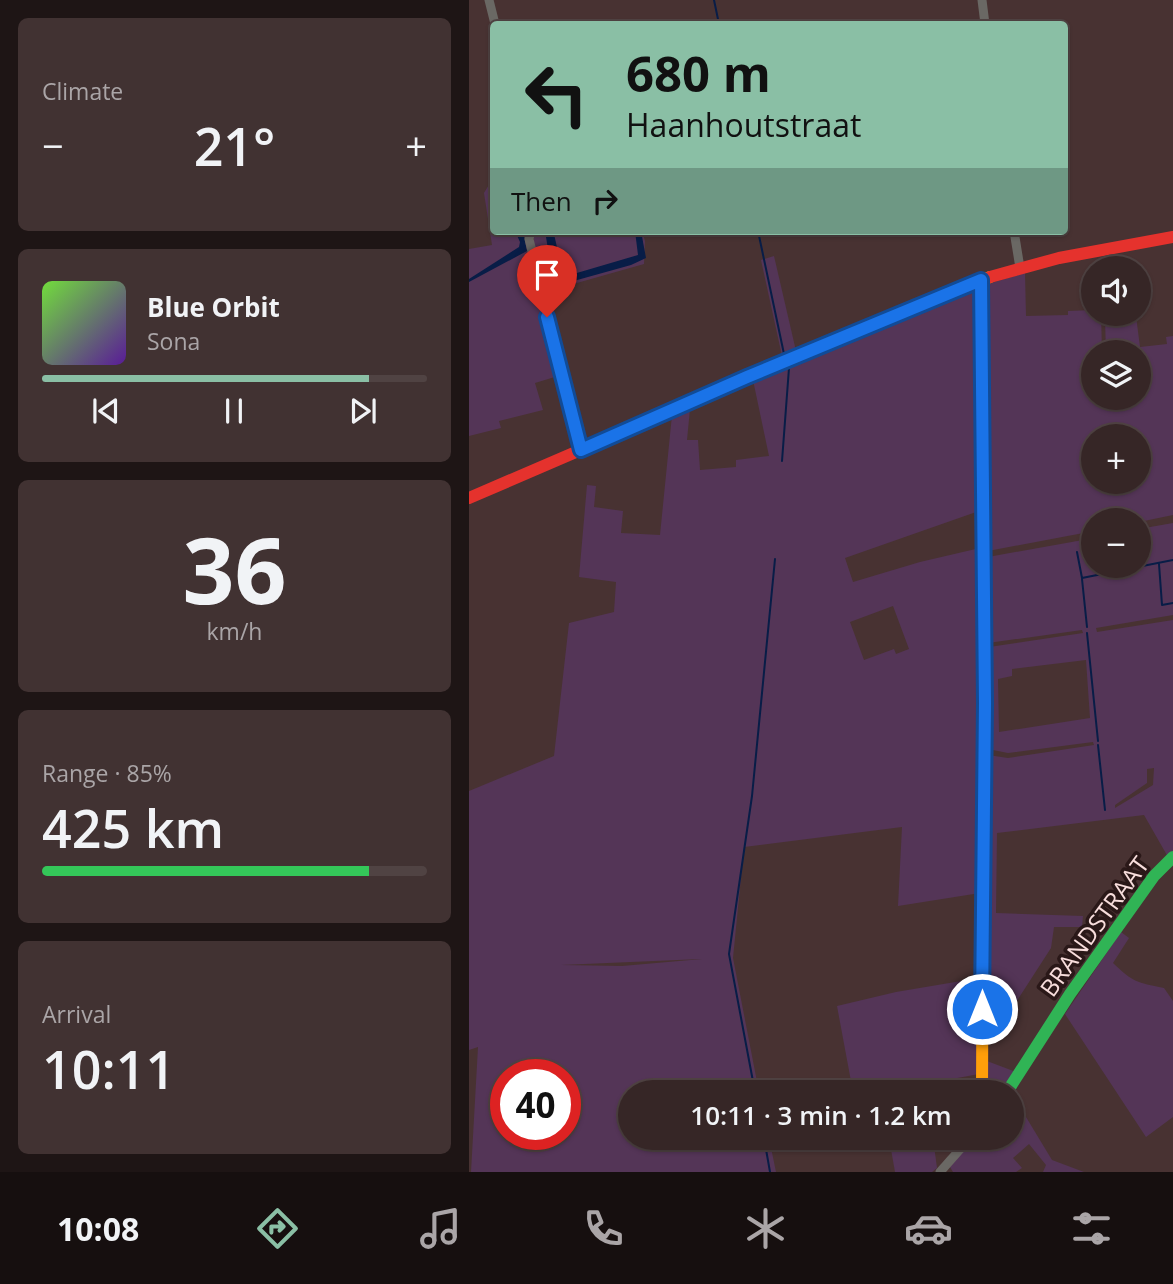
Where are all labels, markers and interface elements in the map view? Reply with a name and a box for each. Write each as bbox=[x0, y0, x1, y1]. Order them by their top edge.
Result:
text: 680 m bbox=[626, 40, 771, 106]
icon: left bbox=[511, 49, 602, 140]
text: Climate bbox=[42, 75, 123, 107]
text: Haanhoutstraat bbox=[626, 103, 861, 146]
text: 21° bbox=[194, 110, 275, 181]
text: − bbox=[42, 119, 64, 171]
text: + bbox=[405, 119, 427, 171]
icon: right bbox=[586, 182, 624, 220]
text: Then bbox=[511, 183, 572, 219]
pin bbox=[517, 245, 577, 317]
icon: arrive bbox=[528, 256, 566, 294]
map controls bbox=[1081, 256, 1151, 578]
button: sound bbox=[1081, 256, 1151, 326]
text: Blue Orbit bbox=[147, 289, 280, 325]
text: Sona bbox=[147, 325, 200, 357]
button: layers bbox=[1081, 340, 1151, 410]
icon: previous bbox=[87, 392, 125, 430]
icon: pause bbox=[215, 392, 253, 430]
icon: next bbox=[344, 392, 382, 430]
button: + bbox=[1081, 424, 1151, 494]
text: 36 bbox=[182, 507, 287, 631]
button: − bbox=[1081, 508, 1151, 578]
text: km/h bbox=[207, 615, 262, 647]
text: Range · 85% bbox=[42, 757, 172, 789]
text: 425 km bbox=[42, 792, 224, 863]
street label: BRANDSTRAAT bbox=[1032, 849, 1156, 1003]
position arrow bbox=[945, 972, 1019, 1046]
text: Arrival bbox=[42, 998, 111, 1030]
text: 10:11 bbox=[42, 1033, 175, 1104]
speed limit sign: 40 bbox=[490, 1059, 581, 1150]
text: 10:11 · 3 min · 1.2 km bbox=[690, 1097, 952, 1133]
icon: directions bbox=[253, 1204, 302, 1253]
icon: music bbox=[416, 1204, 465, 1253]
icon: phone bbox=[579, 1204, 628, 1253]
icon: climate bbox=[741, 1204, 790, 1253]
icon: car bbox=[904, 1204, 953, 1253]
icon: filters bbox=[1067, 1204, 1116, 1253]
text: 10:08 bbox=[57, 1207, 139, 1250]

